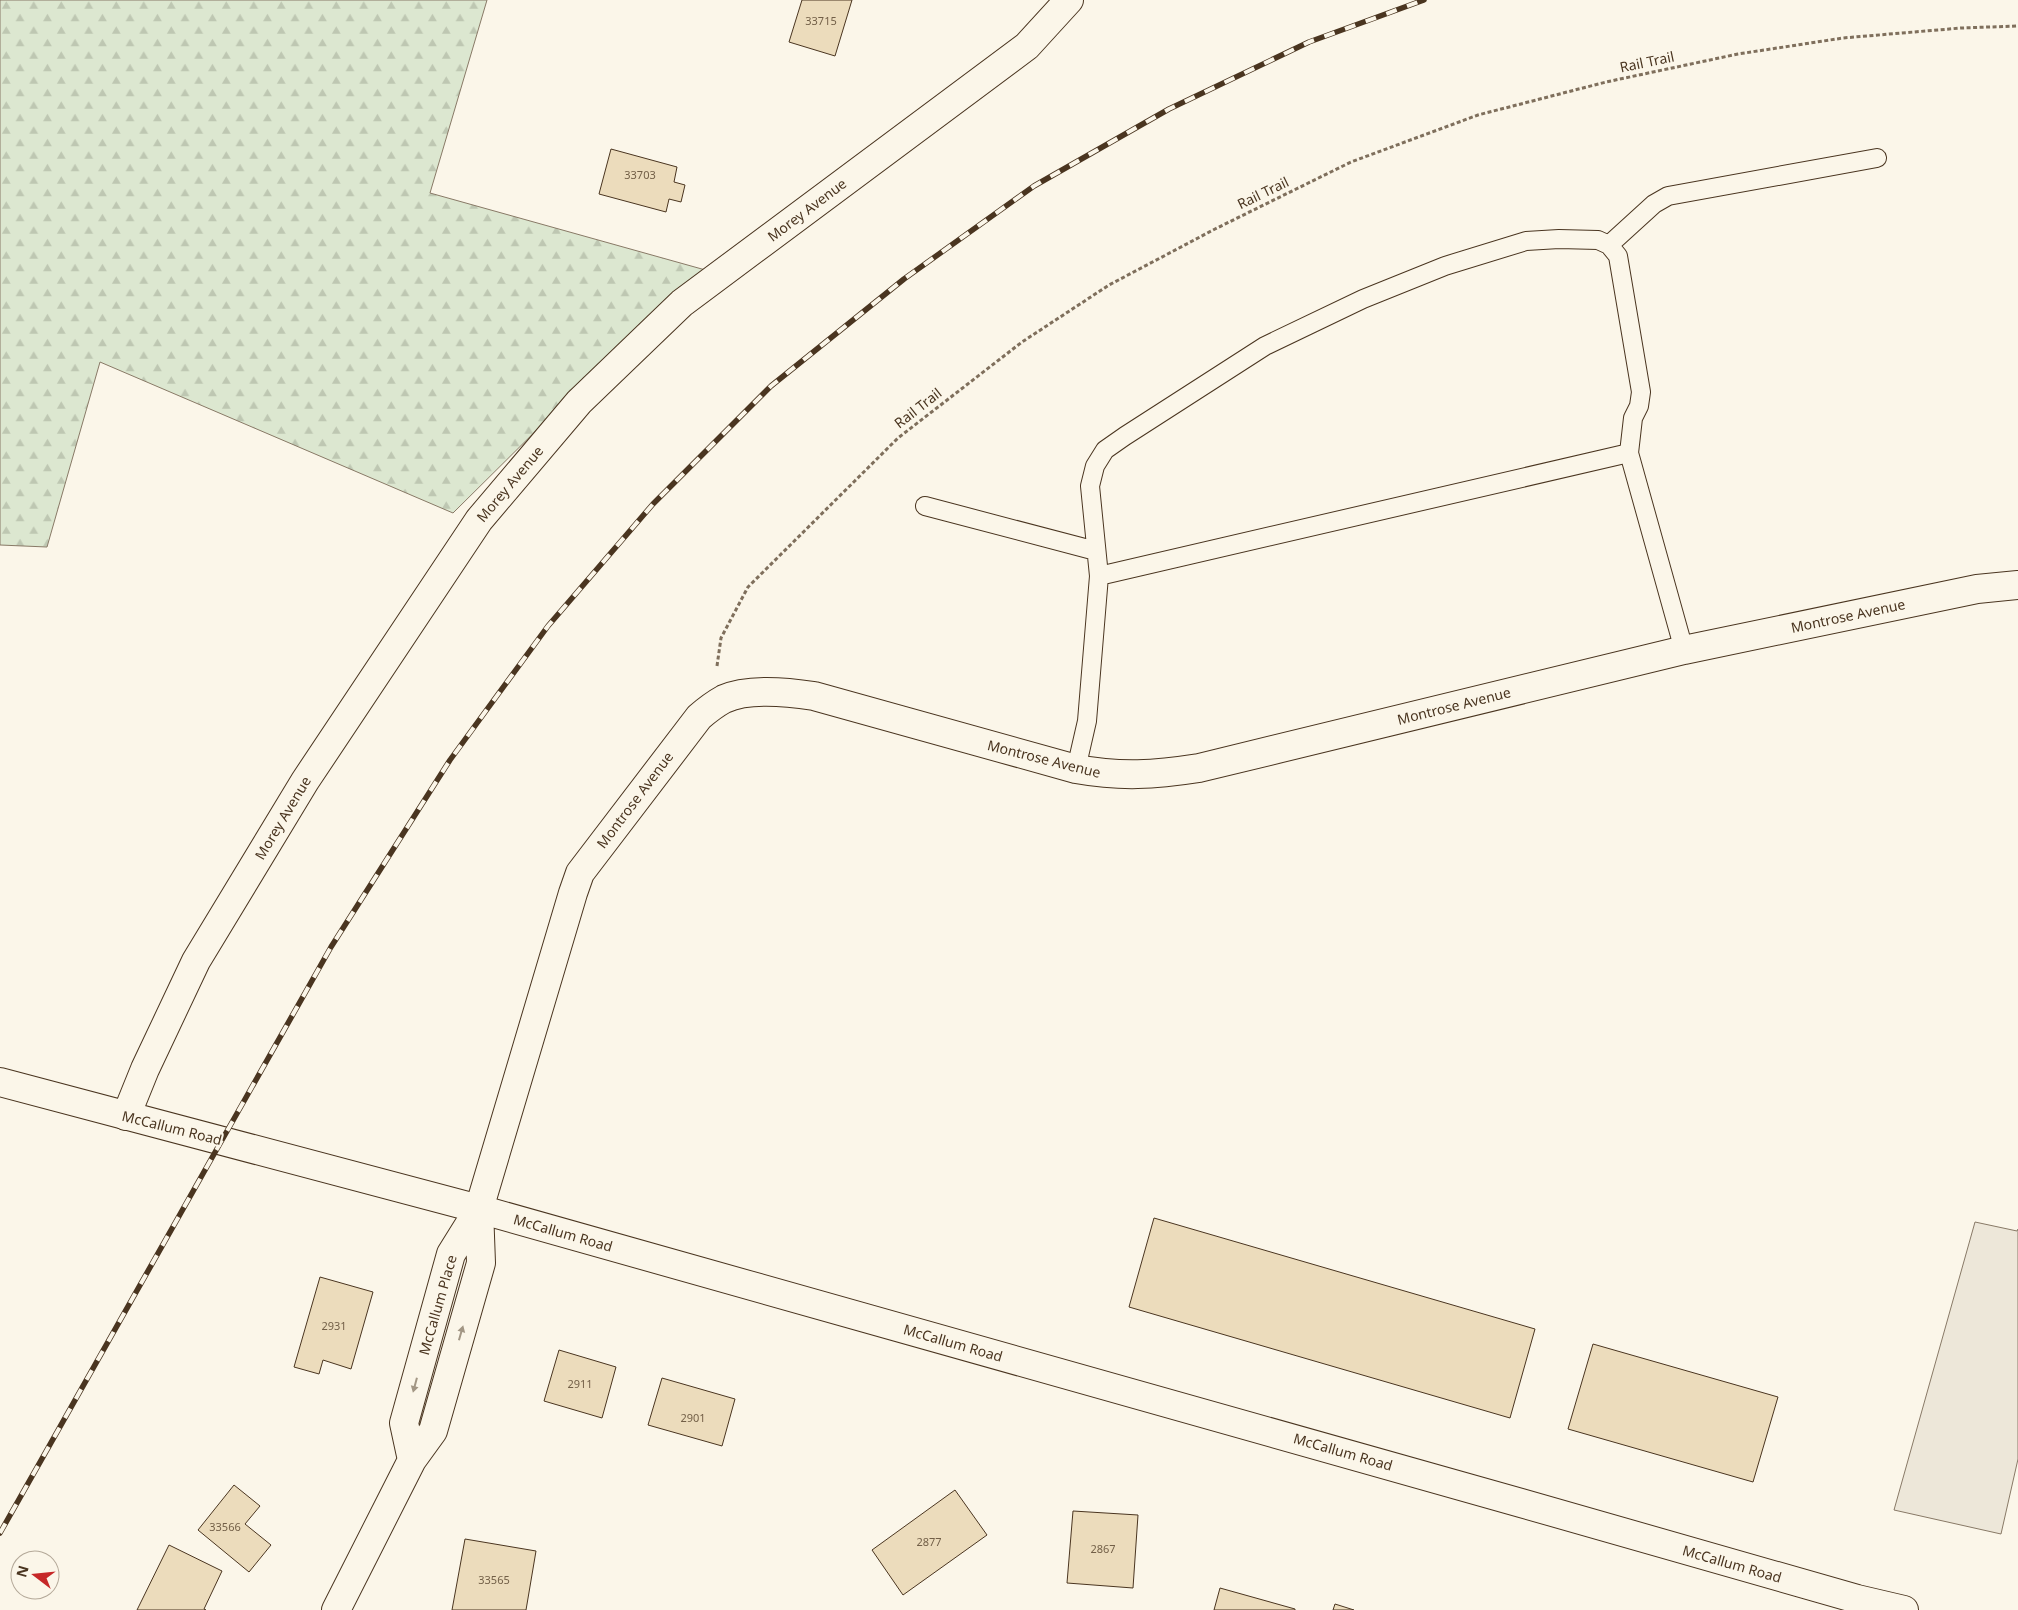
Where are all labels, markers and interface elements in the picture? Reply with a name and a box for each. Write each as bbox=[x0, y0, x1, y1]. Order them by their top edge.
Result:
house number: 33715 bbox=[805, 13, 837, 28]
street label: Rail Trail bbox=[1618, 46, 1676, 77]
house number: 33703 bbox=[624, 167, 656, 182]
street label: Rail Trail bbox=[1234, 172, 1292, 213]
street label: Morey Avenue bbox=[763, 174, 850, 246]
street label: Rail Trail bbox=[890, 383, 945, 432]
street label: Morey Avenue bbox=[472, 441, 547, 526]
street label: Montrose Avenue bbox=[1789, 594, 1907, 637]
street label: Montrose Avenue bbox=[1395, 682, 1513, 729]
street label: Montrose Avenue bbox=[985, 735, 1103, 782]
street label: Montrose Avenue bbox=[592, 747, 677, 852]
street label: Morey Avenue bbox=[250, 772, 315, 863]
street label: McCallum Road bbox=[120, 1106, 224, 1149]
street label: McCallum Road bbox=[511, 1209, 615, 1256]
street label: McCallum Place bbox=[414, 1253, 461, 1357]
house number: 2931 bbox=[321, 1318, 347, 1333]
street label: McCallum Road bbox=[901, 1319, 1005, 1366]
one-way arrow bbox=[457, 1325, 465, 1340]
house number: 2911 bbox=[567, 1376, 593, 1391]
one-way arrow bbox=[410, 1378, 418, 1393]
house number: 2901 bbox=[680, 1410, 706, 1425]
street label: McCallum Road bbox=[1291, 1428, 1395, 1475]
house number: 33566 bbox=[209, 1519, 241, 1534]
house number: 2877 bbox=[916, 1534, 942, 1549]
street label: McCallum Road bbox=[1680, 1540, 1784, 1587]
house number: 2867 bbox=[1090, 1541, 1116, 1556]
north arrow bbox=[10, 1550, 60, 1600]
text: N bbox=[11, 1563, 33, 1579]
house number: 33565 bbox=[478, 1572, 510, 1587]

